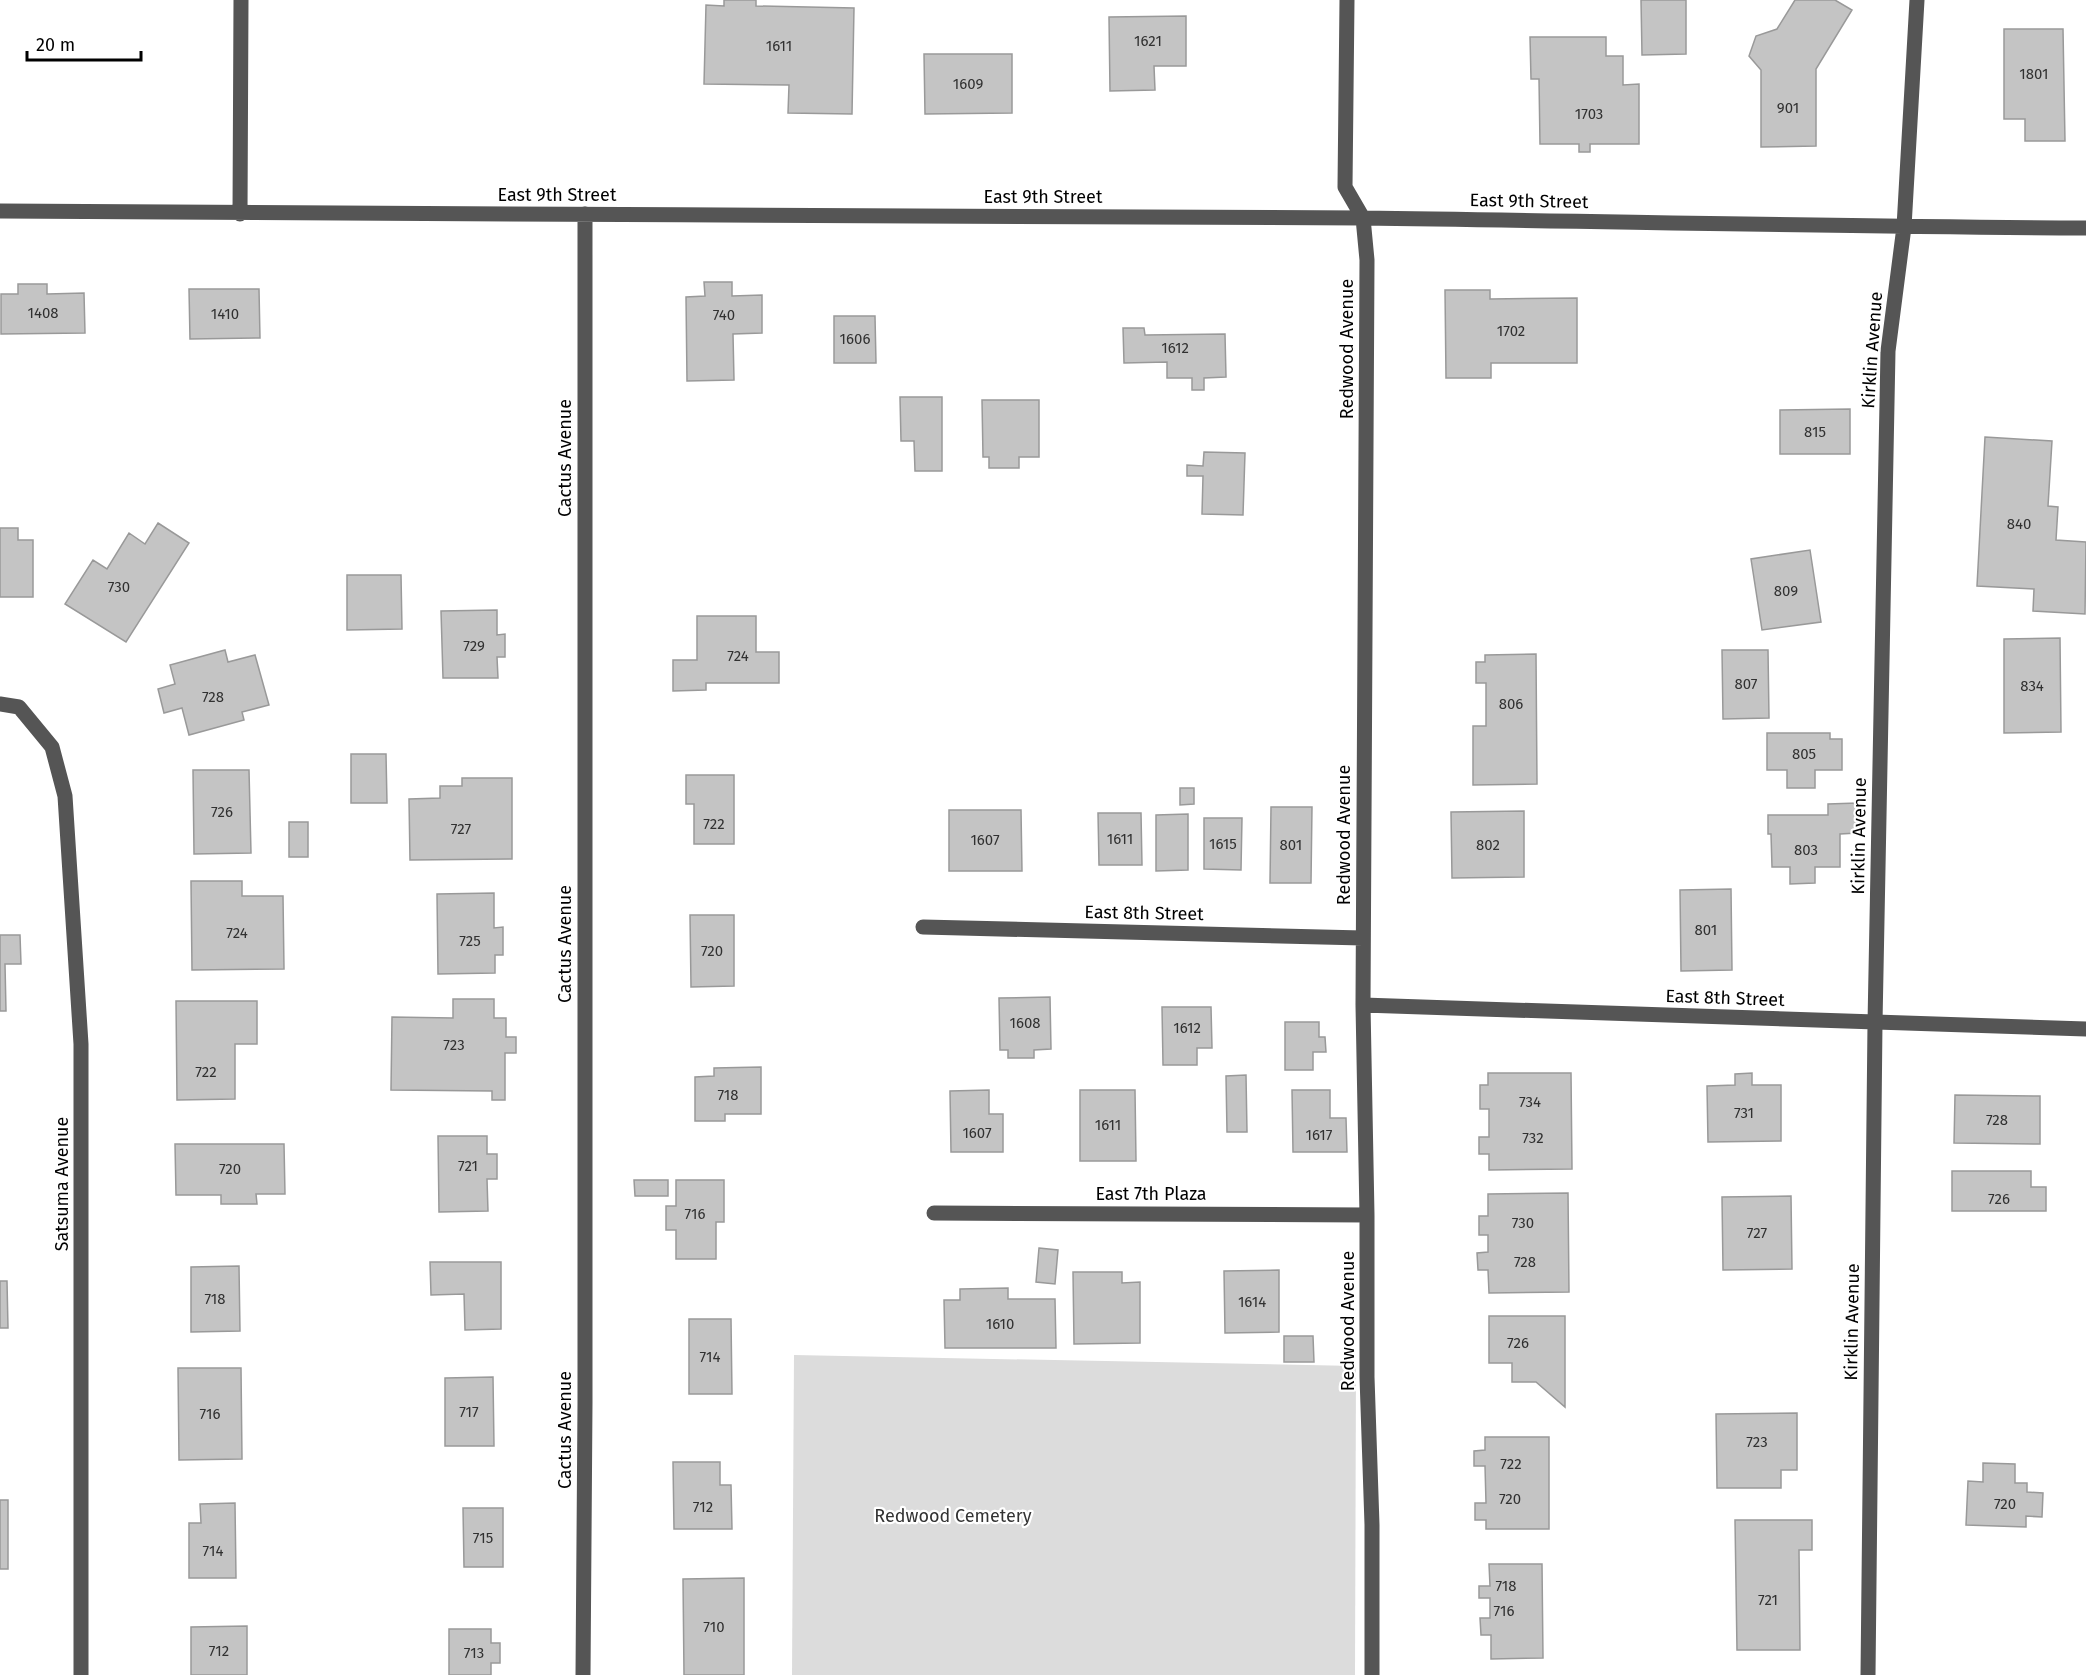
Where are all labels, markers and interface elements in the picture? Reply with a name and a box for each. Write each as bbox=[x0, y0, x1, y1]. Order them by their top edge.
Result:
scale bar bbox=[27, 24, 141, 62]
house number: 1621 bbox=[1134, 32, 1162, 50]
text: 20 m bbox=[36, 34, 75, 56]
house number: 1611 bbox=[766, 37, 792, 55]
house number: 1801 bbox=[2019, 65, 2049, 83]
house number: 1609 bbox=[953, 75, 983, 93]
house number: 901 bbox=[1777, 99, 1799, 117]
house number: 1703 bbox=[1575, 105, 1603, 123]
street label: East 9th Street bbox=[498, 184, 617, 206]
street label: East 9th Street bbox=[984, 186, 1103, 208]
street label: East 9th Street bbox=[1469, 189, 1589, 213]
street label: Redwood Avenue bbox=[1336, 279, 1358, 419]
street label: Kirklin Avenue bbox=[1857, 291, 1887, 409]
house number: 1408 bbox=[27, 304, 59, 322]
house number: 1410 bbox=[211, 305, 239, 323]
house number: 740 bbox=[713, 306, 735, 324]
house number: 1702 bbox=[1497, 322, 1525, 340]
house number: 1606 bbox=[840, 330, 870, 348]
house number: 1612 bbox=[1161, 339, 1189, 357]
street label: Cactus Avenue bbox=[554, 399, 576, 517]
house number: 815 bbox=[1804, 423, 1826, 441]
house number: 840 bbox=[2007, 515, 2031, 533]
house number: 730 bbox=[108, 578, 130, 596]
house number: 809 bbox=[1774, 582, 1798, 600]
house number: 729 bbox=[463, 637, 485, 655]
house number: 724 bbox=[727, 647, 749, 665]
house number: 807 bbox=[1735, 675, 1758, 693]
house number: 834 bbox=[2020, 677, 2044, 695]
house number: 728 bbox=[202, 688, 224, 706]
house number: 806 bbox=[1499, 695, 1523, 713]
house number: 805 bbox=[1792, 745, 1816, 763]
street label: Redwood Avenue bbox=[1333, 765, 1355, 905]
street label: Kirklin Avenue bbox=[1847, 777, 1871, 895]
house number: 726 bbox=[211, 803, 233, 821]
house number: 722 bbox=[703, 815, 725, 833]
house number: 727 bbox=[451, 820, 472, 838]
house number: 1611 bbox=[1107, 830, 1133, 848]
house number: 1607 bbox=[970, 831, 1000, 849]
house number: 1615 bbox=[1209, 835, 1237, 853]
house number: 801 bbox=[1280, 836, 1302, 854]
house number: 802 bbox=[1476, 836, 1500, 854]
house number: 803 bbox=[1794, 841, 1818, 859]
street label: Cactus Avenue bbox=[554, 885, 576, 1003]
street label: East 8th Street bbox=[1084, 901, 1204, 925]
house number: 801 bbox=[1695, 921, 1717, 939]
house number: 724 bbox=[226, 924, 248, 942]
house number: 725 bbox=[459, 932, 481, 950]
house number: 720 bbox=[701, 942, 723, 960]
street label: East 8th Street bbox=[1665, 985, 1785, 1011]
house number: 1608 bbox=[1009, 1014, 1041, 1032]
house number: 1612 bbox=[1173, 1019, 1201, 1037]
house number: 723 bbox=[443, 1036, 465, 1054]
house number: 722 bbox=[195, 1063, 217, 1081]
house number: 718 bbox=[717, 1086, 739, 1104]
house number: 734 bbox=[1519, 1093, 1541, 1111]
house number: 731 bbox=[1734, 1104, 1754, 1122]
house number: 728 bbox=[1986, 1111, 2008, 1129]
house number: 1611 bbox=[1095, 1116, 1121, 1134]
street label: Satsuma Avenue bbox=[51, 1117, 73, 1251]
house number: 1607 bbox=[962, 1124, 992, 1142]
house number: 1617 bbox=[1306, 1126, 1333, 1144]
house number: 732 bbox=[1522, 1129, 1544, 1147]
house number: 721 bbox=[458, 1157, 478, 1175]
house number: 720 bbox=[219, 1160, 241, 1178]
street label: East 7th Plaza bbox=[1095, 1183, 1207, 1205]
house number: 726 bbox=[1988, 1190, 2010, 1208]
house number: 716 bbox=[685, 1205, 705, 1223]
house number: 730 bbox=[1512, 1214, 1534, 1232]
house number: 727 bbox=[1747, 1224, 1768, 1242]
street label: Redwood Avenue bbox=[1337, 1251, 1359, 1391]
house number: 728 bbox=[1514, 1253, 1536, 1271]
street label: Kirklin Avenue bbox=[1840, 1263, 1864, 1381]
house number: 718 bbox=[204, 1290, 226, 1308]
house number: 1614 bbox=[1238, 1293, 1266, 1311]
house number: 1610 bbox=[986, 1315, 1014, 1333]
house number: 726 bbox=[1507, 1334, 1529, 1352]
house number: 714 bbox=[700, 1348, 720, 1366]
street label: Cactus Avenue bbox=[554, 1371, 576, 1489]
house number: 717 bbox=[459, 1403, 479, 1421]
house number: 716 bbox=[200, 1405, 220, 1423]
house number: 723 bbox=[1746, 1433, 1768, 1451]
house number: 722 bbox=[1500, 1455, 1522, 1473]
house number: 720 bbox=[1499, 1490, 1521, 1508]
house number: 720 bbox=[1994, 1495, 2016, 1513]
house number: 712 bbox=[693, 1498, 713, 1516]
park label: Redwood Cemetery bbox=[874, 1505, 1032, 1527]
house number: 715 bbox=[473, 1529, 493, 1547]
house number: 714 bbox=[203, 1542, 223, 1560]
house number: 718 bbox=[1495, 1577, 1517, 1595]
house number: 721 bbox=[1758, 1591, 1778, 1609]
house number: 716 bbox=[1494, 1602, 1514, 1620]
house number: 710 bbox=[703, 1618, 725, 1636]
house number: 712 bbox=[209, 1642, 229, 1660]
house number: 713 bbox=[464, 1644, 484, 1662]

